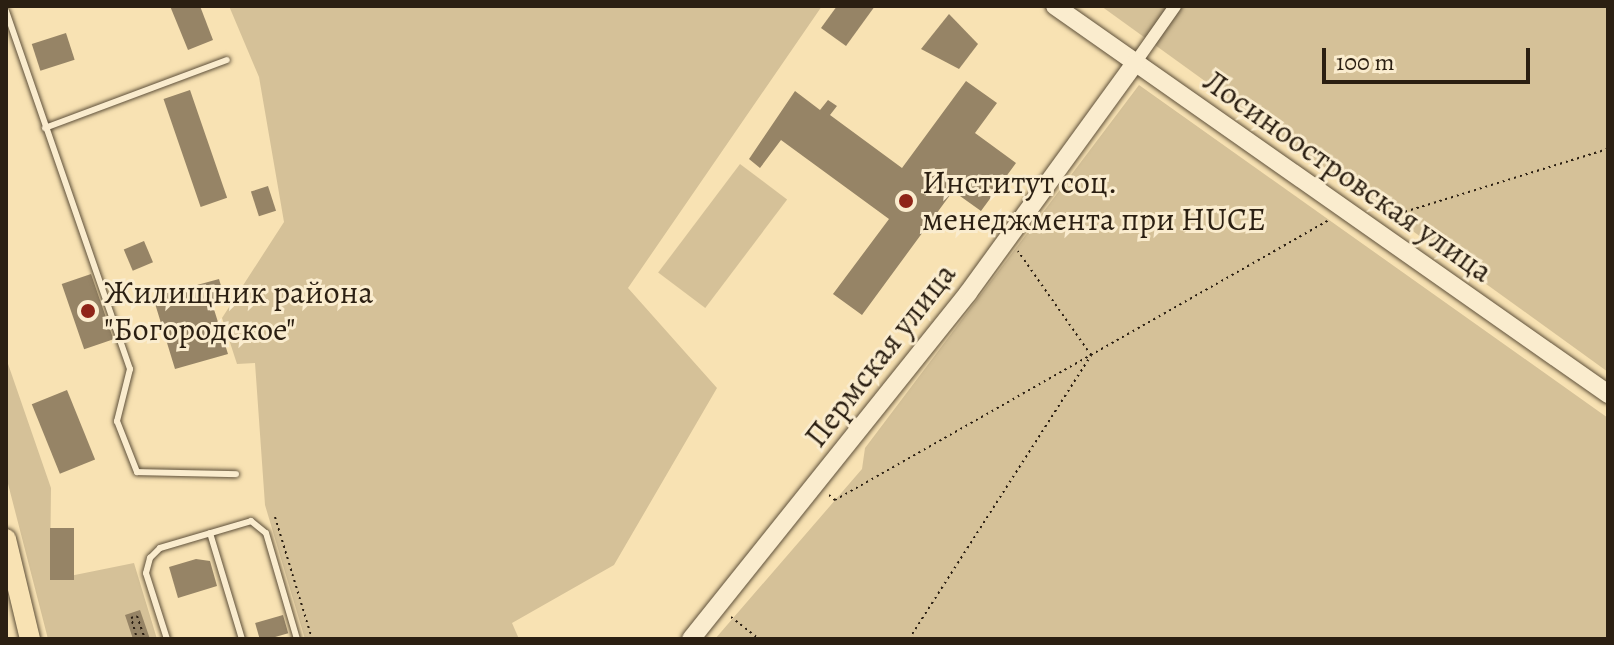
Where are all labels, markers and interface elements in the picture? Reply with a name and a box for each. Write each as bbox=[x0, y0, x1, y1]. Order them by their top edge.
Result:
scale bar bbox=[1326, 32, 1534, 82]
text: 100 m bbox=[1336, 46, 1395, 78]
street label: Лосиноостровская улица bbox=[1196, 62, 1500, 290]
place label: Институт соц. менеджмента при HUCE bbox=[922, 164, 1266, 239]
marker: Институт соц. менеджмента при HUCE bbox=[897, 192, 915, 210]
street label: Пермская улица bbox=[796, 255, 964, 455]
place label: Жилищник района "Богородское" bbox=[104, 274, 373, 349]
marker: Жилищник района "Богородское" bbox=[79, 302, 97, 320]

